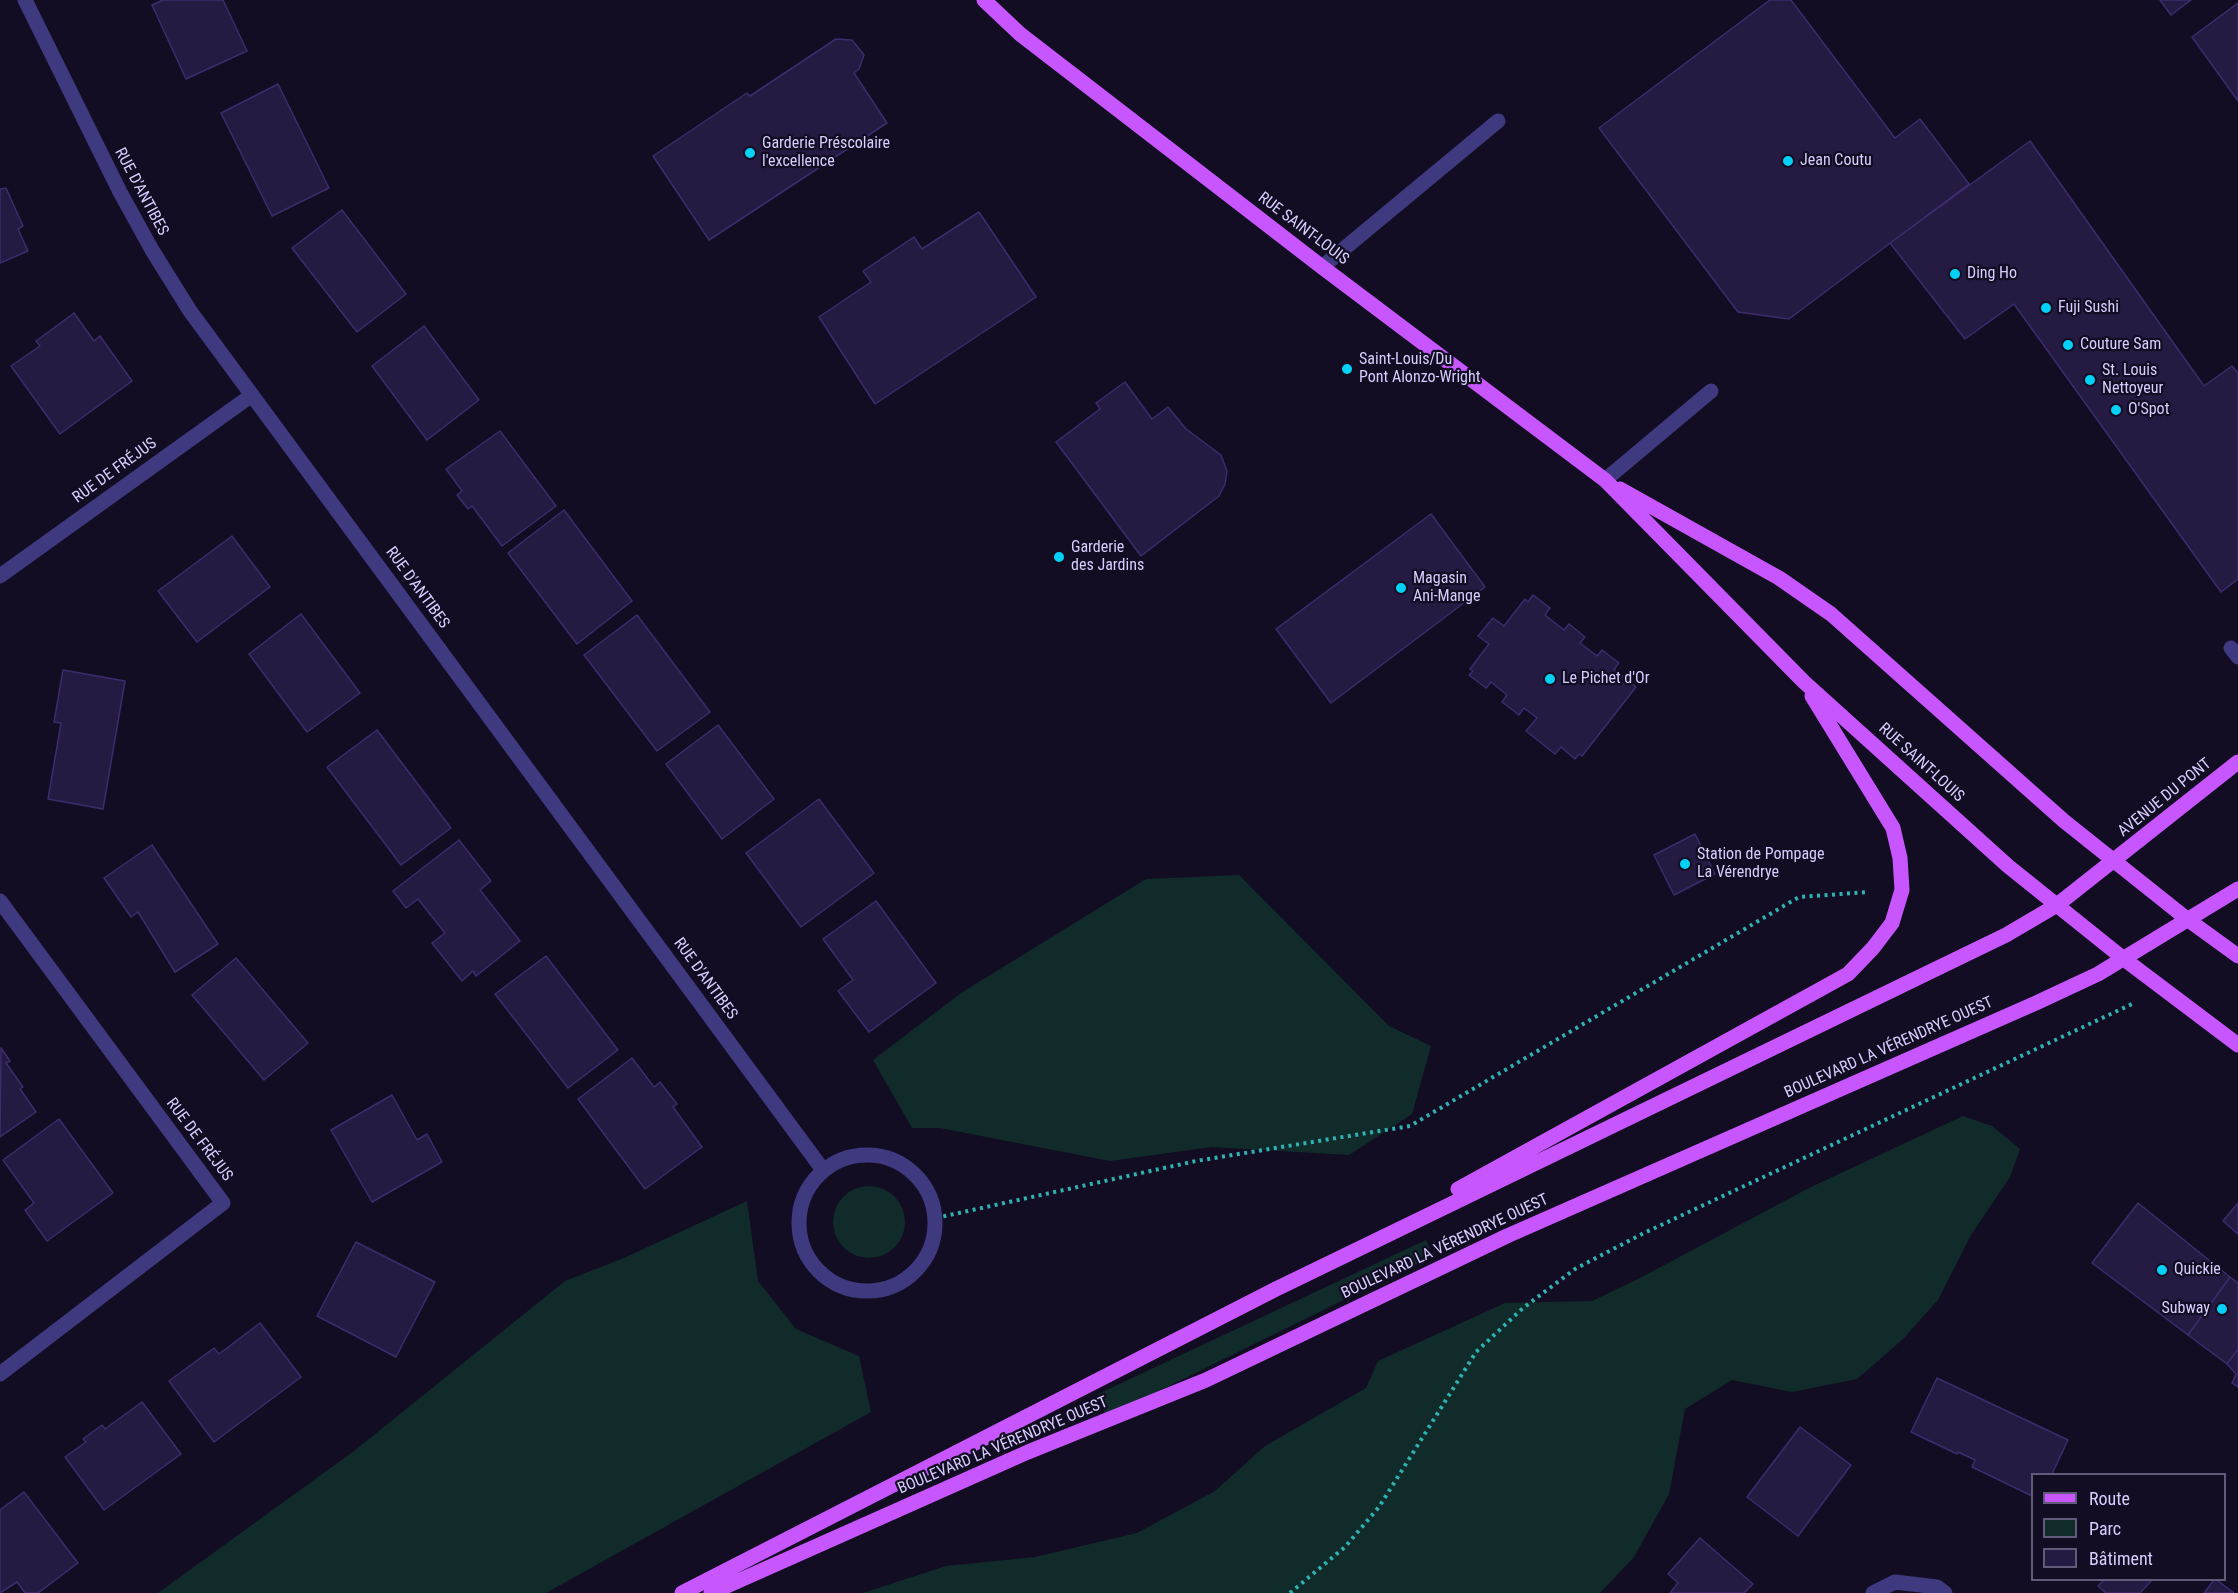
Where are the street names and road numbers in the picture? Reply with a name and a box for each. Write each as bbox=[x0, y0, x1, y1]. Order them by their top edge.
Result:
street label: RUE D'ANTIBES bbox=[110, 145, 172, 239]
street label: RUE SAINT-LOUIS bbox=[1254, 189, 1352, 269]
street label: RUE DE FRÉJUS bbox=[69, 434, 161, 508]
street label: RUE D'ANTIBES bbox=[381, 543, 453, 633]
street label: RUE SAINT-LOUIS bbox=[1874, 719, 1968, 807]
street label: AVENUE DU PONT bbox=[2115, 755, 2215, 841]
street label: RUE D'ANTIBES bbox=[669, 934, 741, 1024]
street label: BOULEVARD LA VÉRENDRYE OUEST bbox=[1782, 993, 1996, 1103]
street label: RUE DE FRÉJUS bbox=[162, 1095, 236, 1185]
street label: BOULEVARD LA VÉRENDRYE OUEST bbox=[1338, 1191, 1552, 1303]
street label: BOULEVARD LA VÉRENDRYE OUEST bbox=[895, 1393, 1111, 1499]

